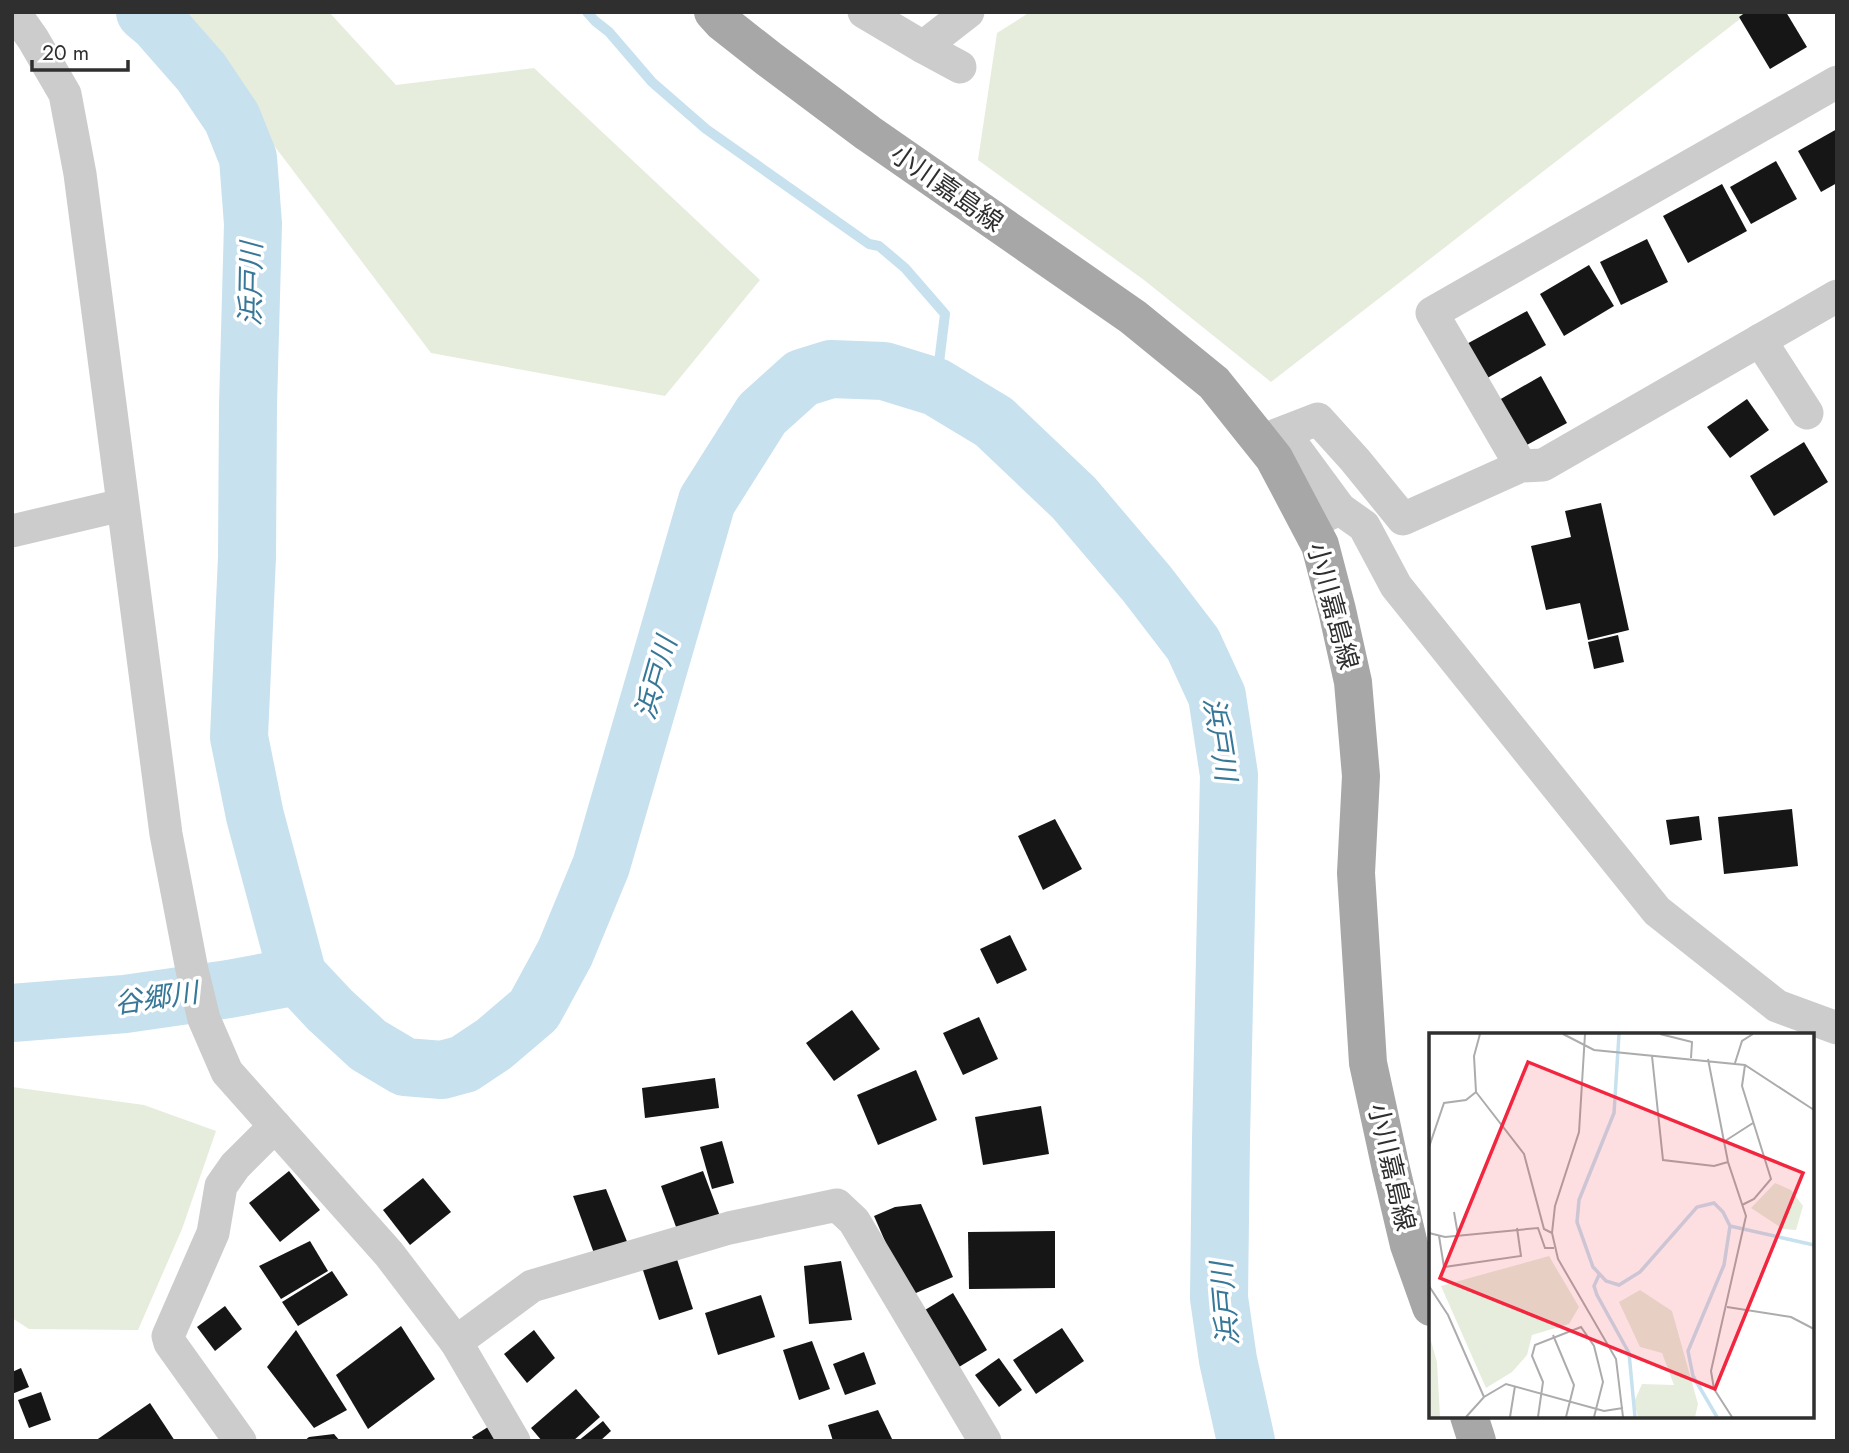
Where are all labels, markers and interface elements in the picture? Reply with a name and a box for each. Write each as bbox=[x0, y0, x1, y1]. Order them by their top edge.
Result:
scale bar bbox=[32, 28, 128, 72]
text: 20 m bbox=[42, 38, 89, 68]
street label: 小川嘉島線 bbox=[883, 135, 1011, 241]
water label: 浜戸川 bbox=[230, 239, 272, 326]
street label: 小川嘉島線 bbox=[1298, 538, 1368, 674]
water label: 浜戸川 bbox=[625, 629, 688, 724]
water label: 浜戸川 bbox=[1193, 694, 1247, 787]
water label: 谷郷川 bbox=[112, 971, 203, 1024]
inset map bbox=[1429, 1033, 1814, 1418]
street label: 小川嘉島線 bbox=[1359, 1099, 1425, 1235]
water label: 浜戸川 bbox=[1201, 1257, 1249, 1348]

